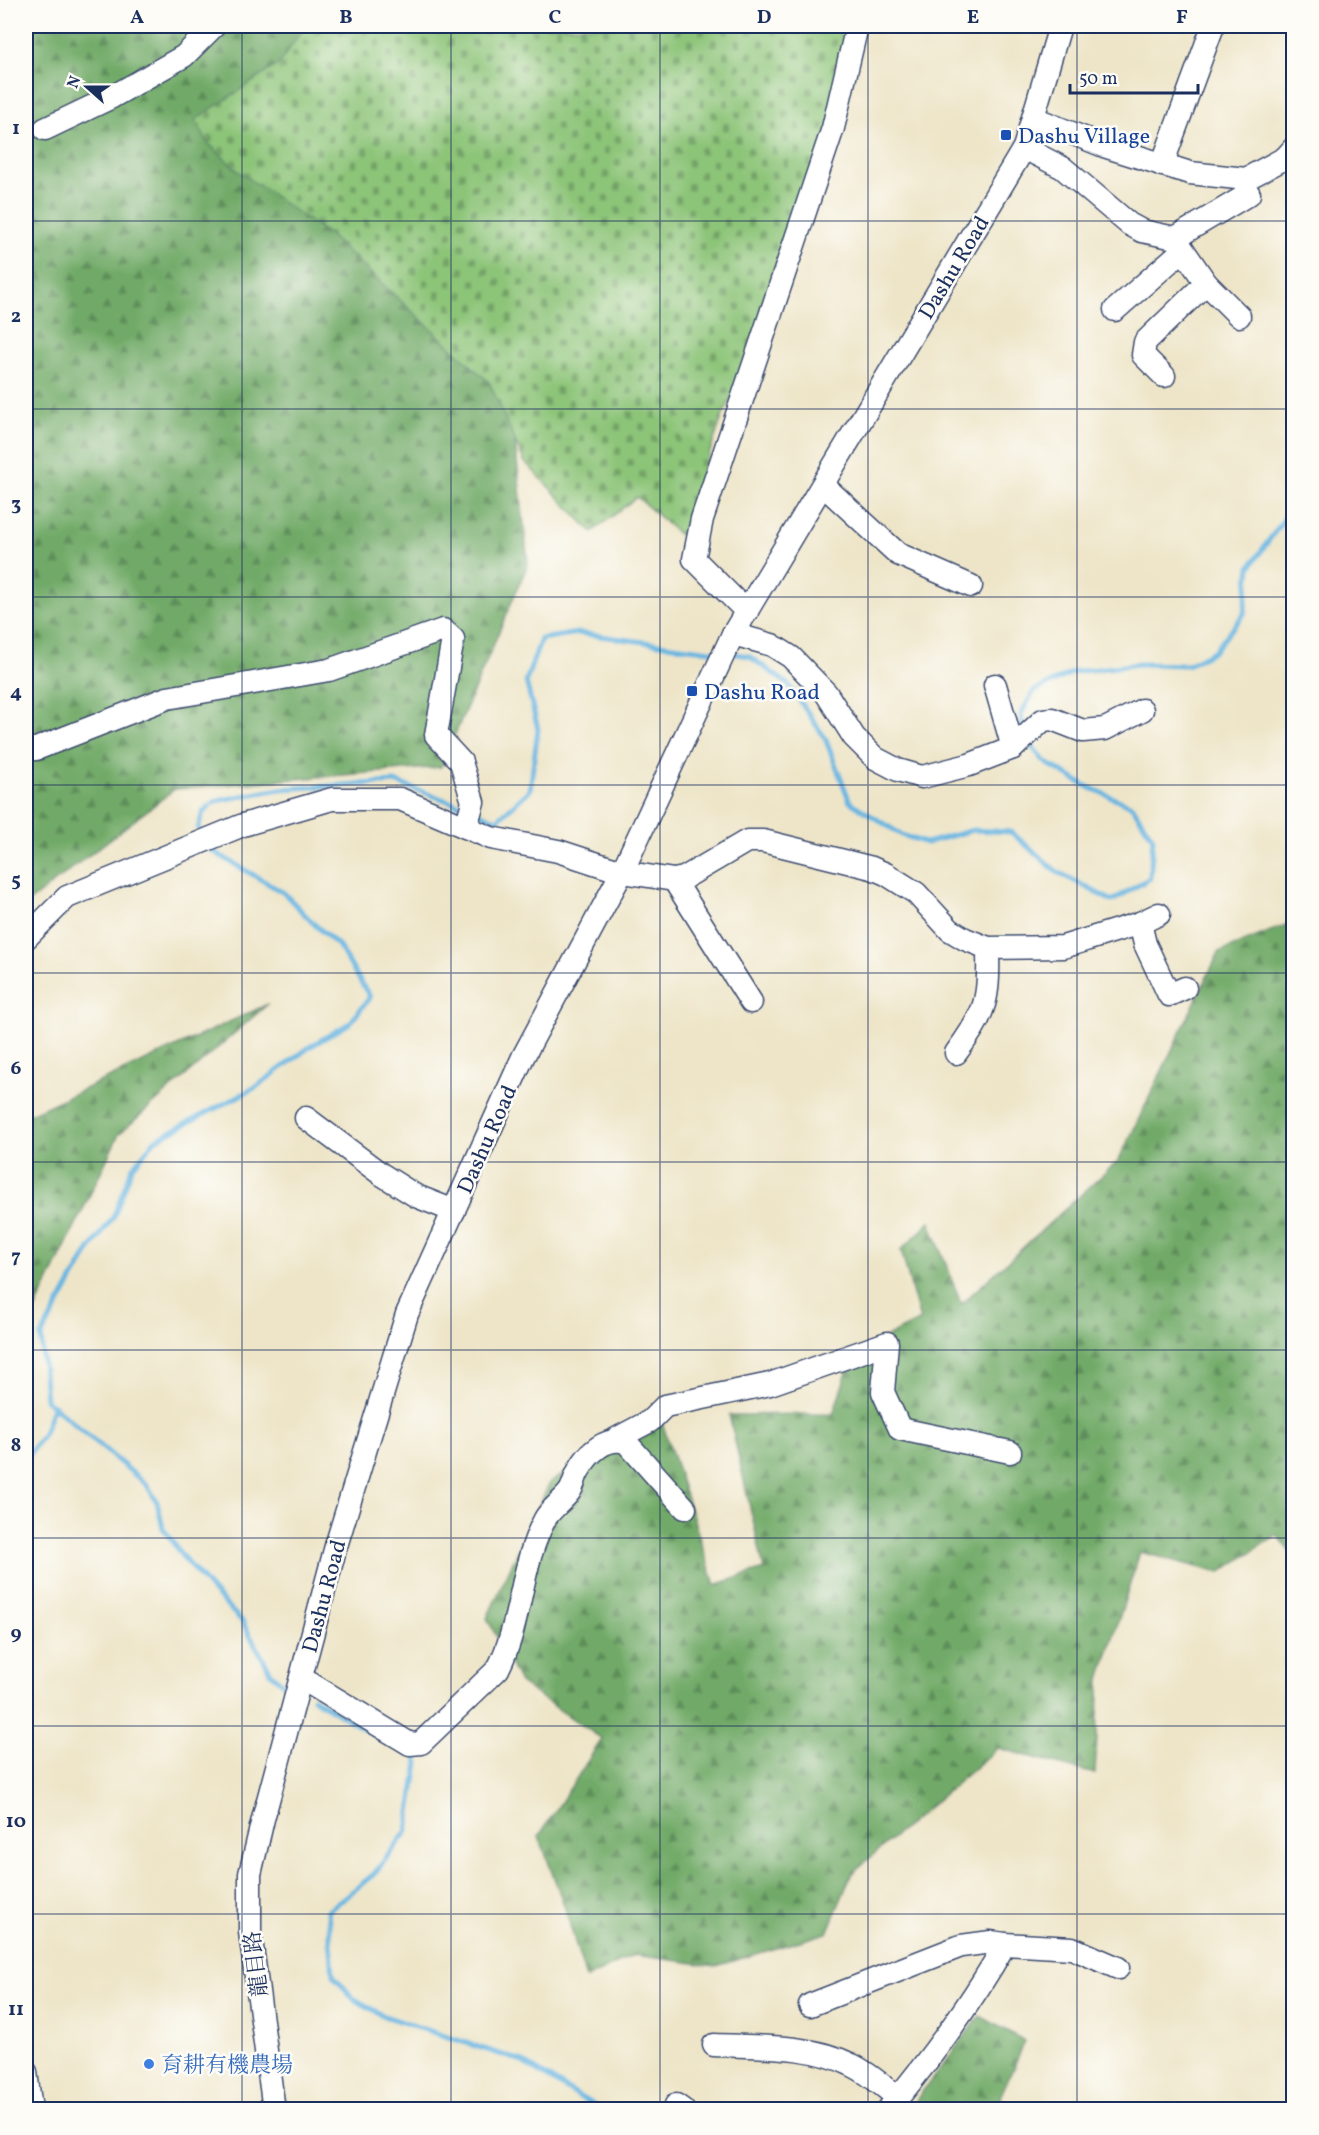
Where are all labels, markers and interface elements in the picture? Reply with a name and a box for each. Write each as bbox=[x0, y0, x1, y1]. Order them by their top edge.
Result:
text: A bbox=[130, 4, 144, 32]
text: B bbox=[339, 4, 353, 32]
text: C bbox=[549, 4, 562, 32]
text: D bbox=[757, 4, 771, 32]
text: E bbox=[967, 4, 979, 32]
text: F bbox=[1176, 4, 1188, 32]
north arrow bbox=[57, 57, 117, 117]
scale bar bbox=[1070, 57, 1198, 95]
text: 50 m bbox=[1079, 67, 1118, 92]
text: N bbox=[63, 73, 87, 92]
text: 1 bbox=[12, 115, 20, 143]
place label: Dashu Village bbox=[1018, 122, 1150, 153]
marker: Dashu Village bbox=[999, 128, 1013, 142]
street label: Dashu Road bbox=[912, 211, 998, 326]
text: 2 bbox=[11, 303, 21, 331]
text: 3 bbox=[11, 491, 21, 519]
place label: Dashu Road bbox=[704, 678, 820, 709]
text: 4 bbox=[10, 679, 22, 707]
marker: Dashu Road bbox=[685, 684, 699, 698]
text: 5 bbox=[11, 867, 21, 895]
text: 6 bbox=[11, 1055, 22, 1083]
street label: Dashu Road bbox=[451, 1081, 526, 1199]
text: 7 bbox=[11, 1243, 21, 1271]
text: 8 bbox=[11, 1432, 21, 1460]
street label: Dashu Road bbox=[295, 1537, 355, 1657]
text: 9 bbox=[10, 1620, 22, 1648]
text: 10 bbox=[6, 1808, 26, 1836]
street label: 龍目路 bbox=[238, 1929, 277, 1998]
text: 11 bbox=[8, 1996, 24, 2024]
place label: 育耕有機農場 bbox=[161, 2051, 293, 2082]
marker: 育耕有機農場 bbox=[142, 2057, 156, 2071]

